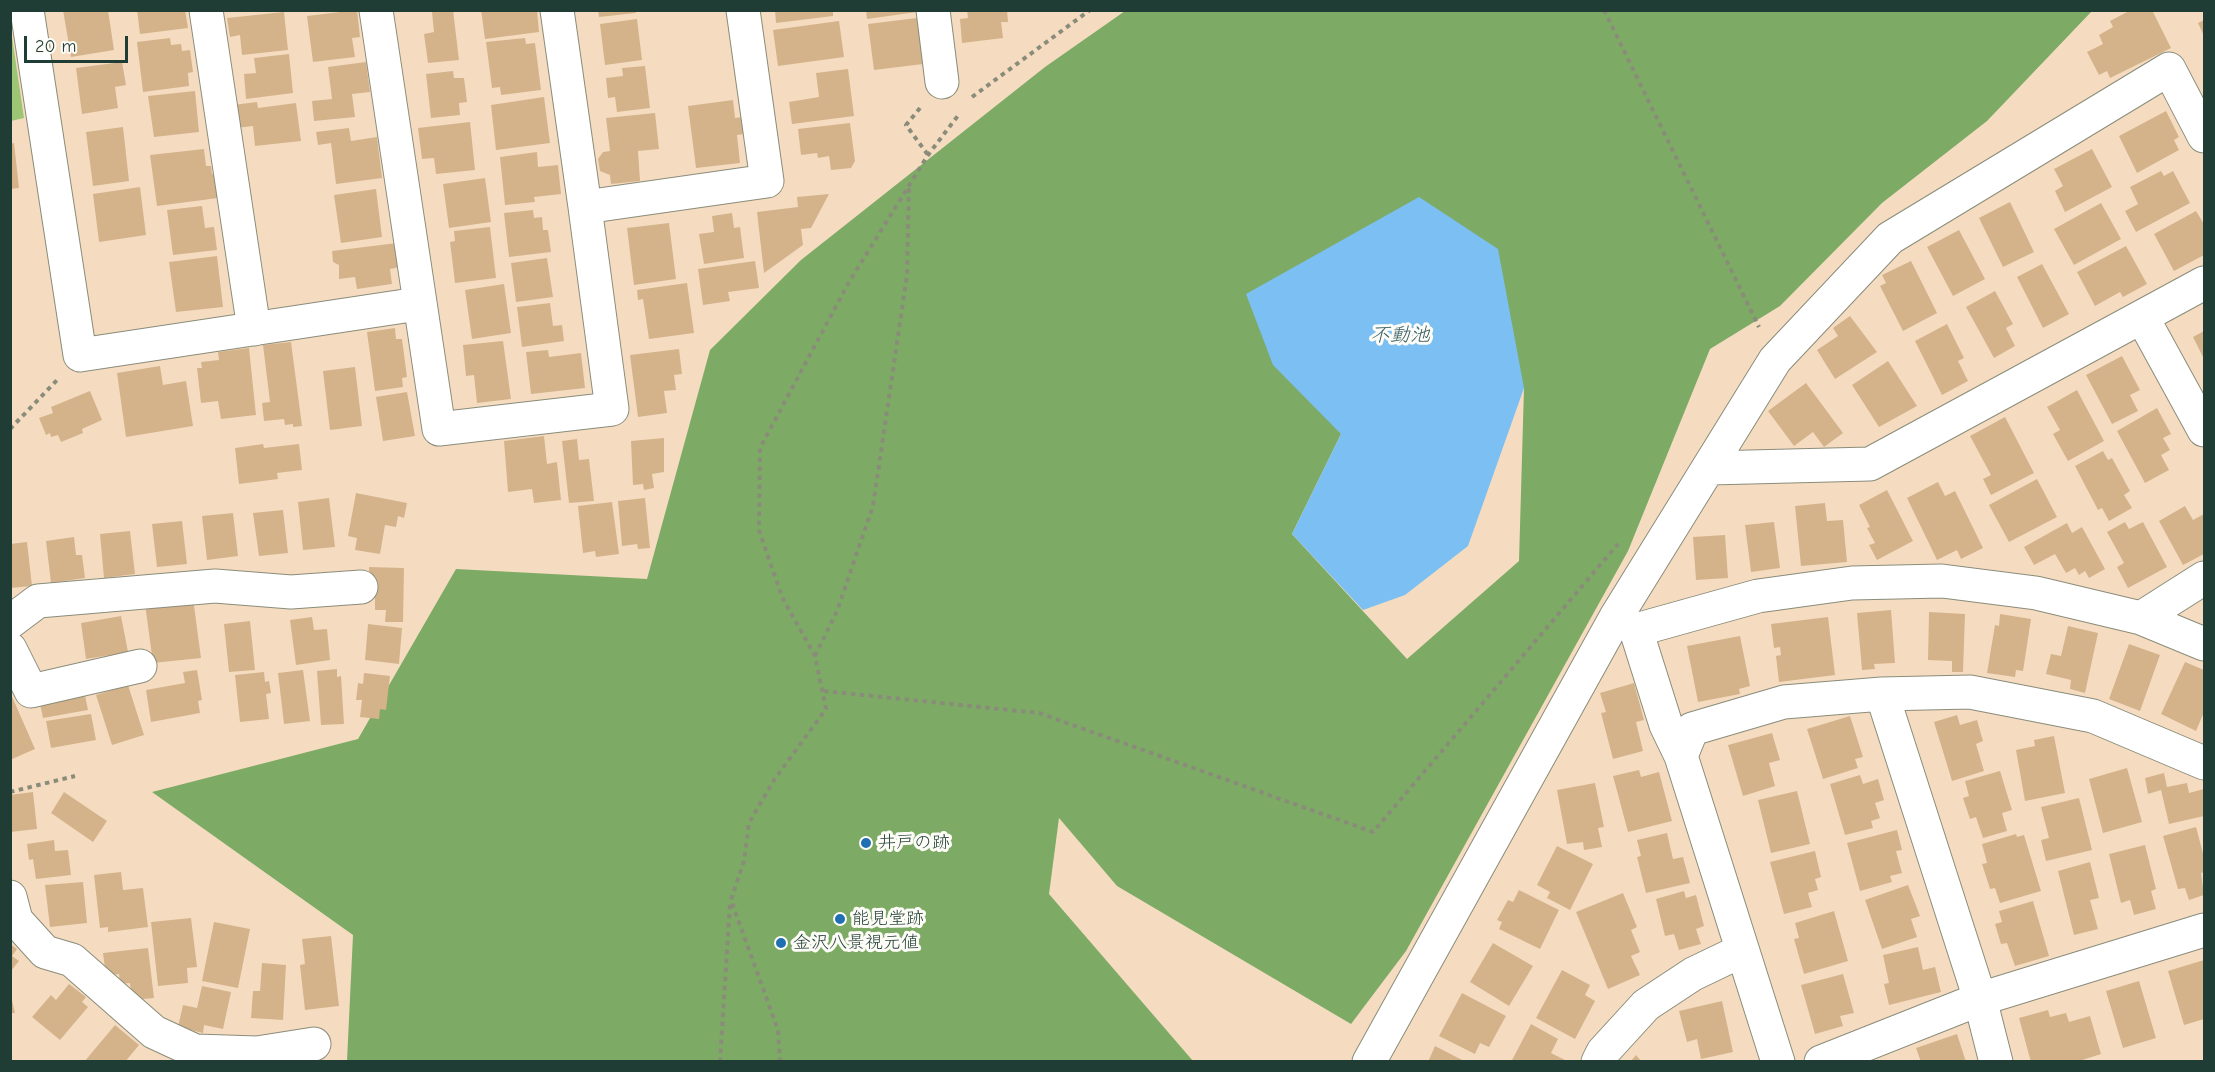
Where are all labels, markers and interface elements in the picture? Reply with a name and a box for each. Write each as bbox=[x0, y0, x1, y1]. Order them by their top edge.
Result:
scale bar bbox=[27, 24, 130, 62]
text: 20 m bbox=[35, 36, 76, 57]
water label: 不動池 bbox=[1370, 323, 1430, 347]
place label: 井戸の跡 bbox=[878, 832, 950, 854]
marker: 井戸の跡 bbox=[859, 836, 873, 850]
place label: 能見堂跡 bbox=[852, 908, 924, 930]
marker: 能見堂跡 bbox=[833, 912, 847, 926]
place label: 金沢八景視元値 bbox=[793, 932, 919, 954]
marker: 金沢八景視元値 bbox=[774, 936, 788, 950]

